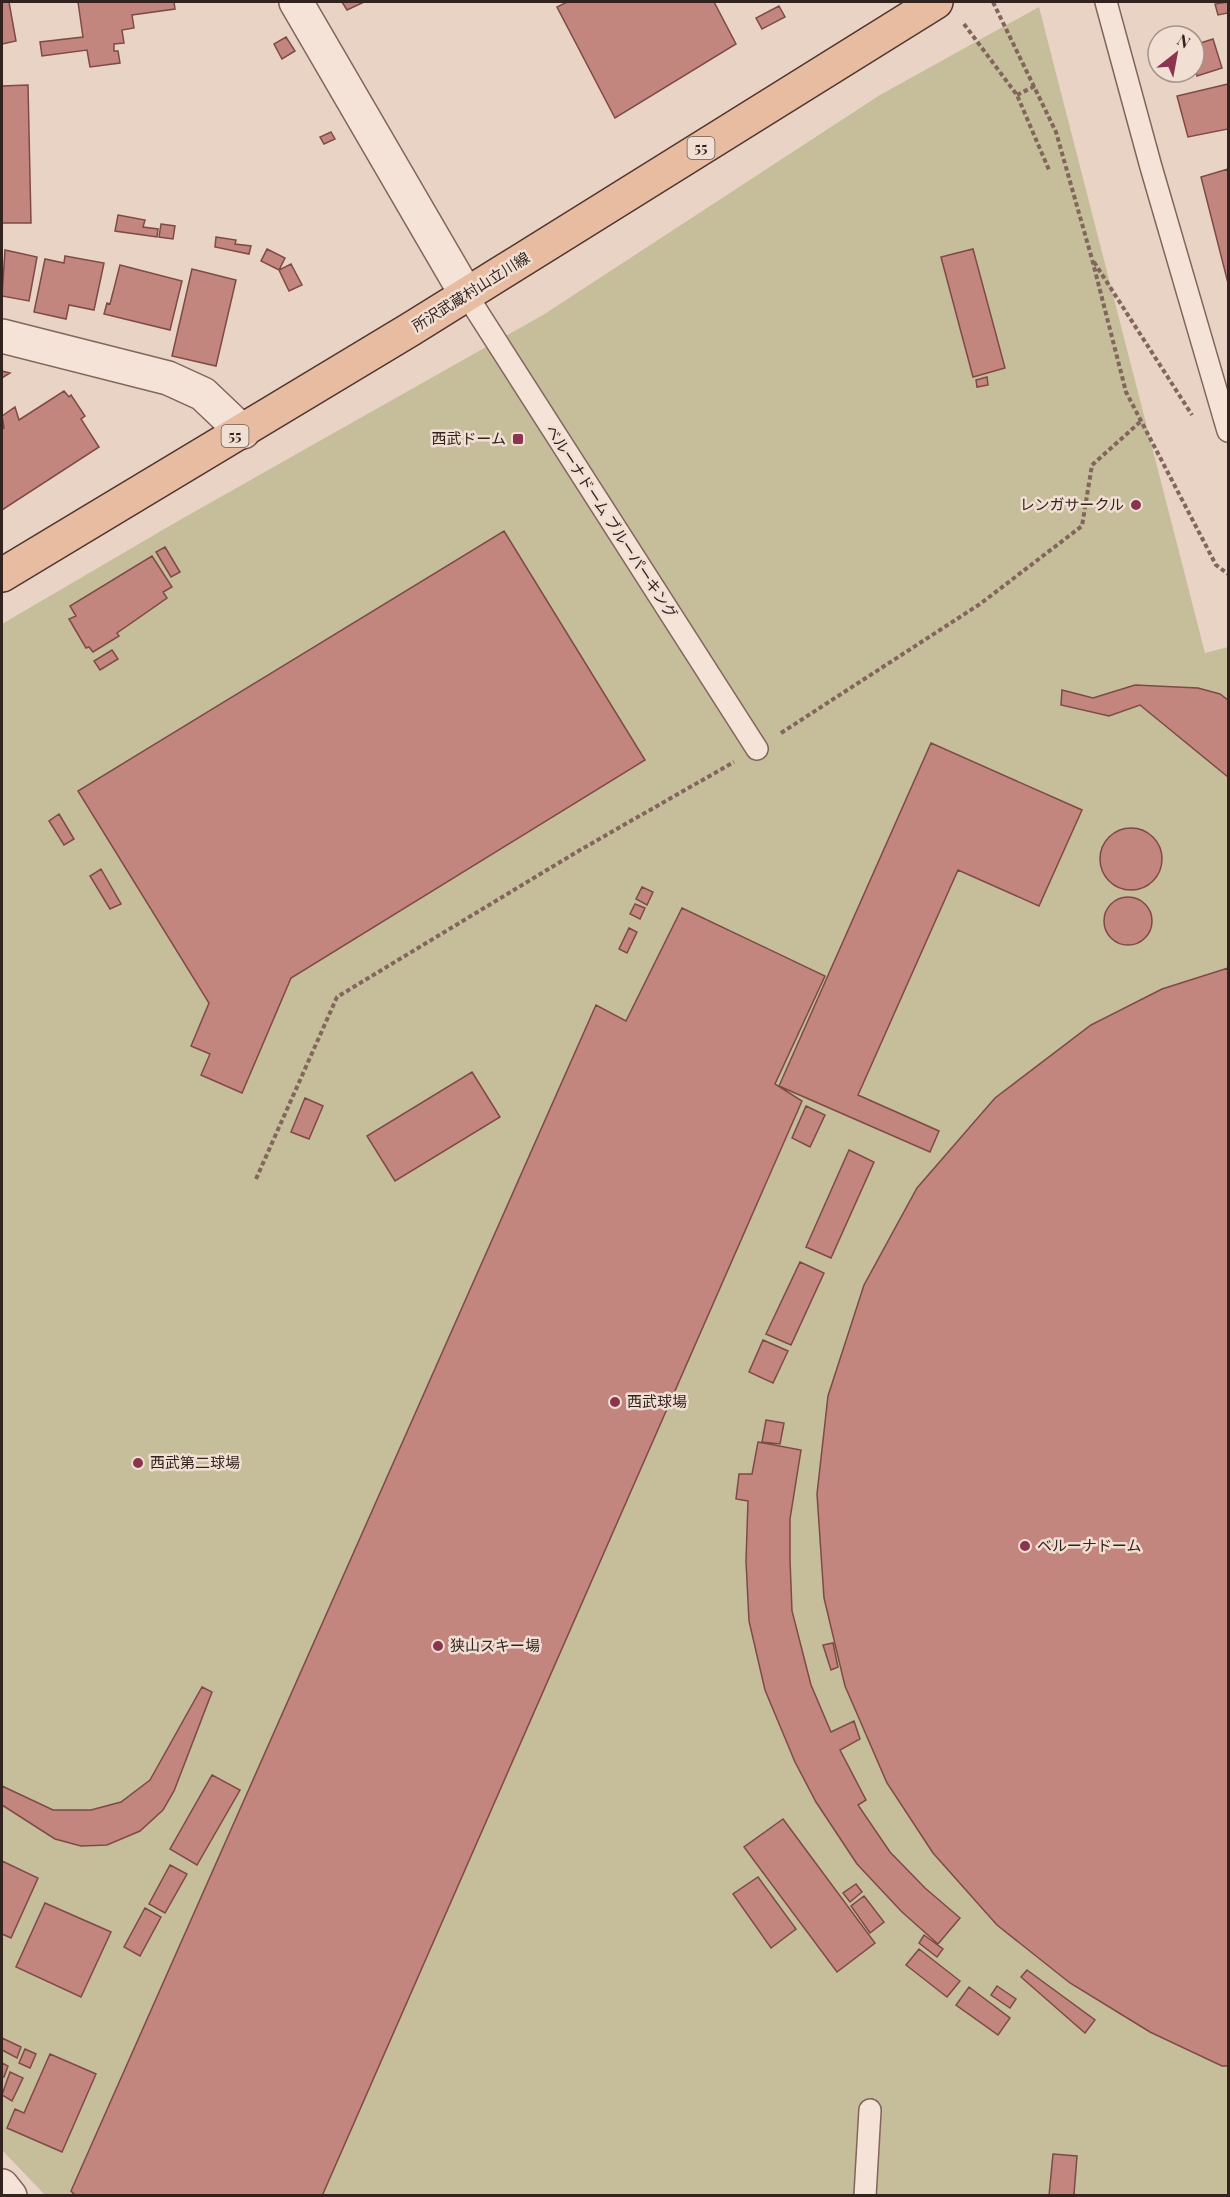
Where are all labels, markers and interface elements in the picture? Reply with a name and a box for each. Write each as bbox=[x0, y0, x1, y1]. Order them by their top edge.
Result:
north arrow bbox=[1146, 24, 1206, 84]
text: N bbox=[1174, 29, 1195, 53]
road number: 55 bbox=[688, 137, 714, 159]
street label: 所沢武蔵村山立川線 bbox=[408, 247, 533, 335]
street label: ベルーナドーム ブルーパーキング bbox=[541, 421, 682, 622]
road number: 55 bbox=[222, 425, 248, 447]
place label: 西武ドーム bbox=[431, 428, 506, 448]
marker: 西武ドーム bbox=[511, 432, 525, 446]
place label: レンガサークル bbox=[1019, 494, 1124, 514]
marker: レンガサークル bbox=[1129, 498, 1143, 512]
place label: 西武球場 bbox=[627, 1391, 687, 1411]
marker: 西武球場 bbox=[608, 1395, 622, 1409]
place label: 西武第二球場 bbox=[150, 1452, 240, 1472]
marker: 西武第二球場 bbox=[131, 1456, 145, 1470]
place label: ベルーナドーム bbox=[1037, 1535, 1142, 1555]
marker: ベルーナドーム bbox=[1018, 1539, 1032, 1553]
place label: 狭山スキー場 bbox=[450, 1635, 540, 1655]
marker: 狭山スキー場 bbox=[431, 1639, 445, 1653]

